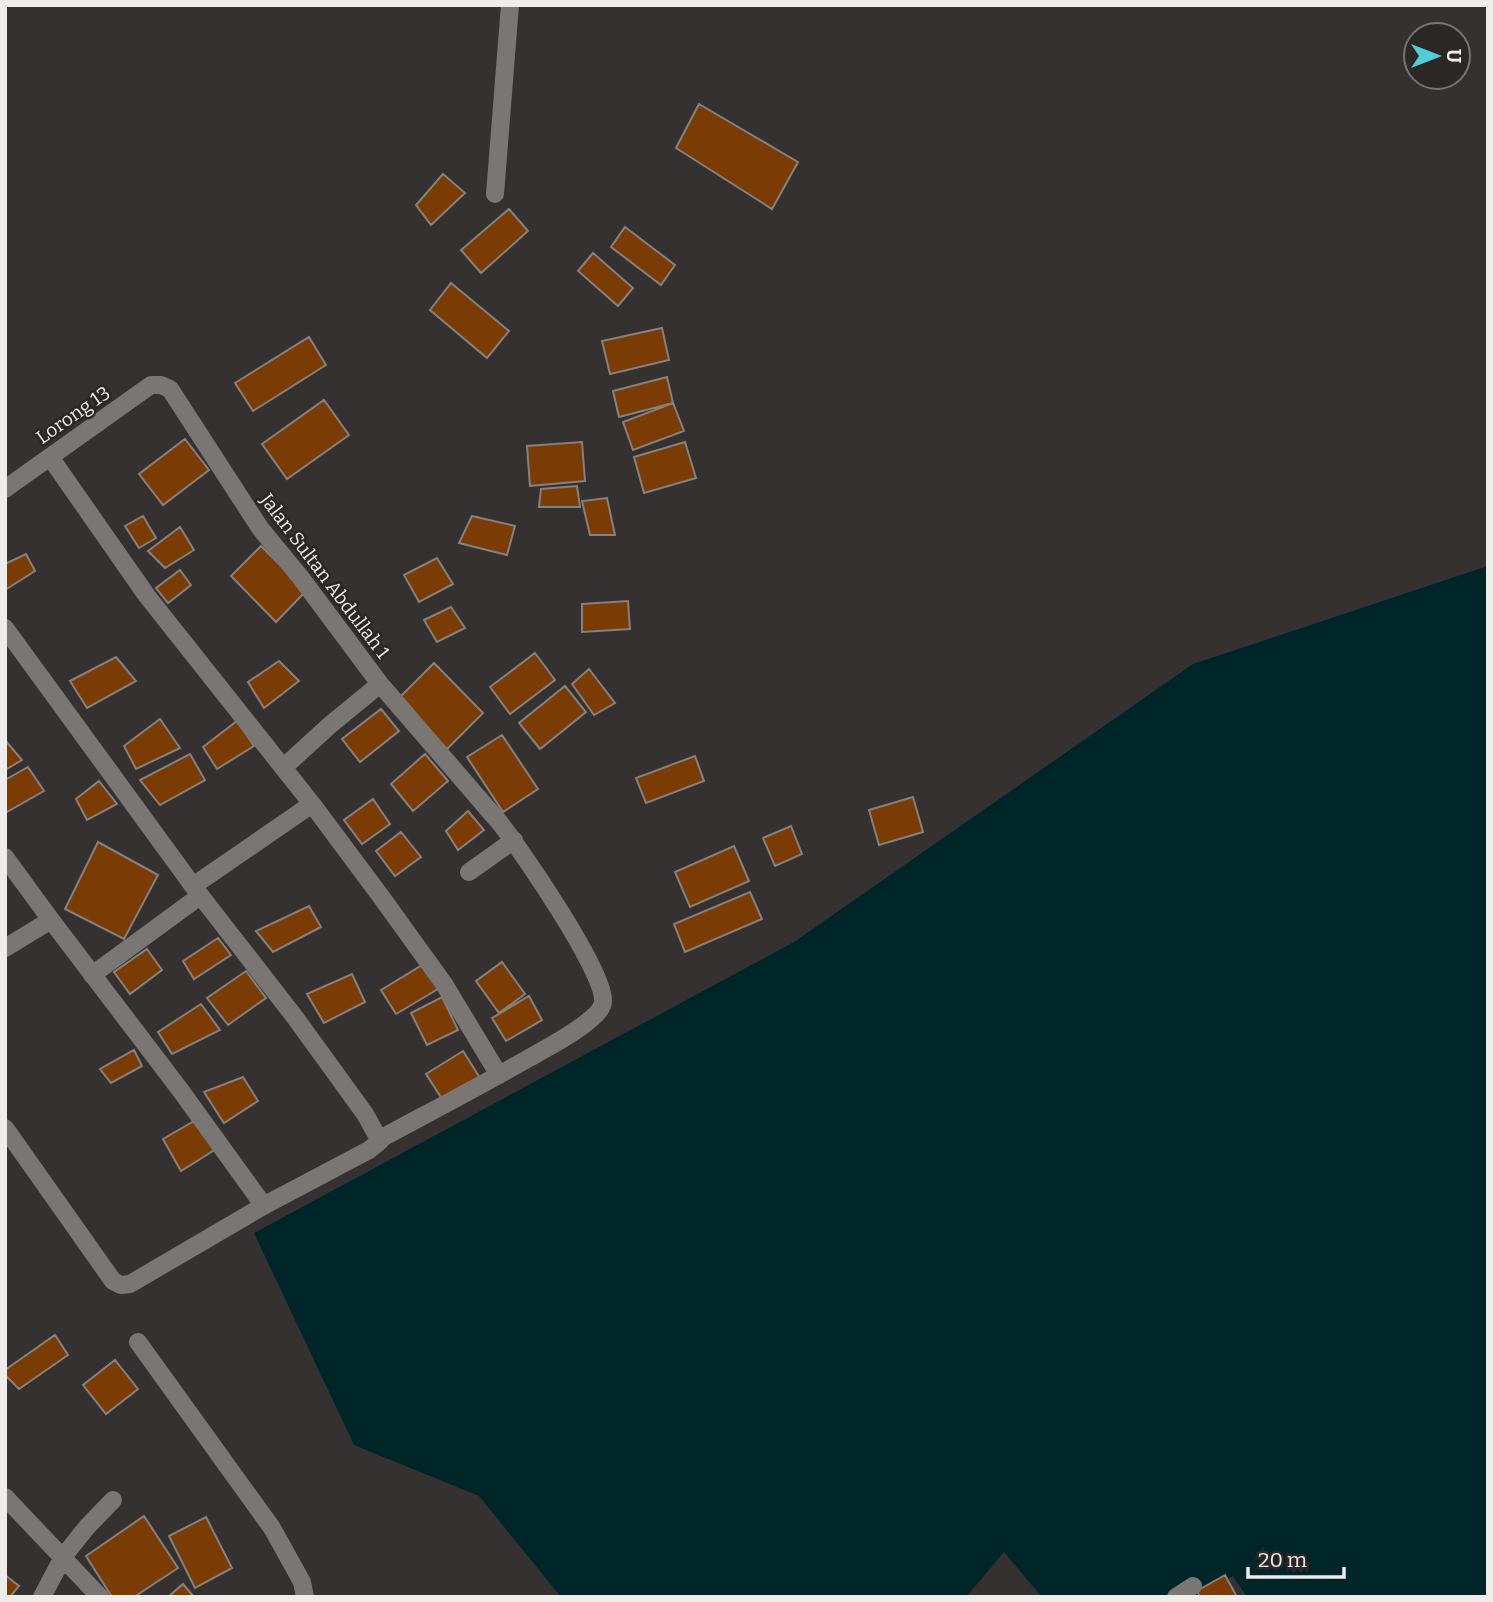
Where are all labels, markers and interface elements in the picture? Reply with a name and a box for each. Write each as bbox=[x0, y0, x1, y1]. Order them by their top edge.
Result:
north arrow bbox=[1402, 21, 1472, 91]
text: U bbox=[1442, 49, 1465, 63]
street label: Lorong 13 bbox=[32, 381, 114, 449]
street label: Jalan Sultan Abdullah 1 bbox=[255, 488, 395, 663]
scale bar bbox=[1248, 1536, 1344, 1580]
text: 20 m bbox=[1258, 1547, 1307, 1573]

